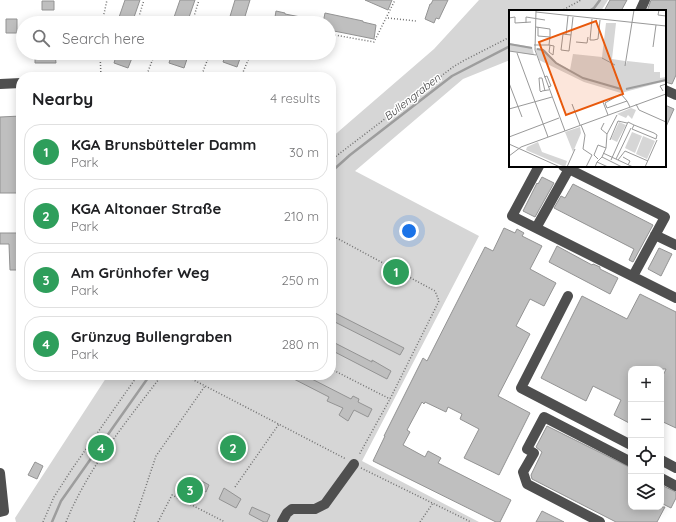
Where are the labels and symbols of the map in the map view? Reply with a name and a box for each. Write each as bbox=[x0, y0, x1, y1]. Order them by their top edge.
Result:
inset map bbox=[509, 10, 666, 167]
water label: Bullengraben bbox=[381, 70, 444, 123]
your location bbox=[399, 221, 419, 241]
pin: 1 bbox=[383, 257, 409, 287]
pin: 4 bbox=[88, 433, 114, 463]
pin: 2 bbox=[220, 433, 246, 463]
pin: 3 bbox=[177, 475, 203, 505]

